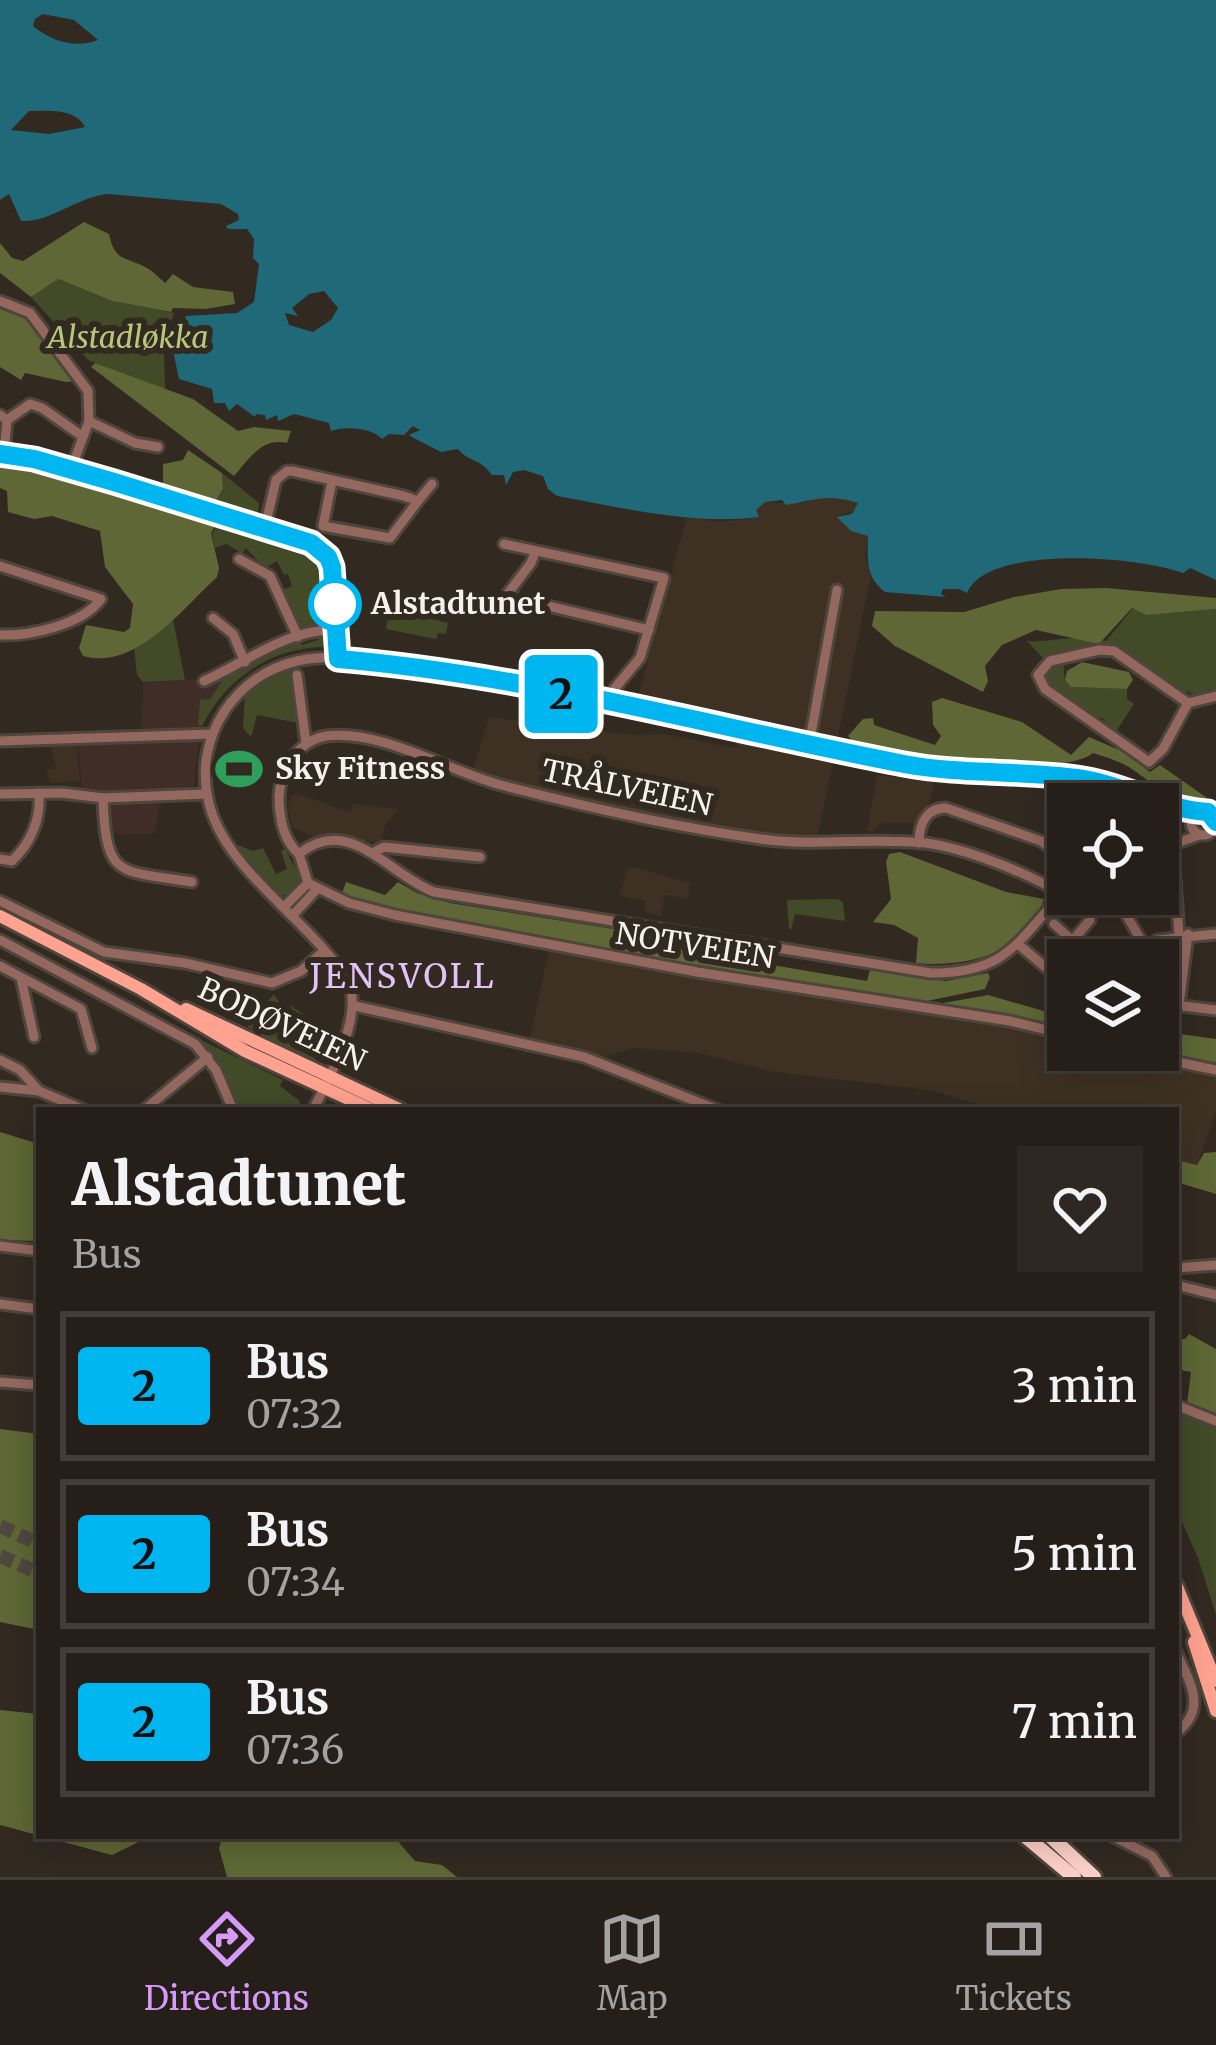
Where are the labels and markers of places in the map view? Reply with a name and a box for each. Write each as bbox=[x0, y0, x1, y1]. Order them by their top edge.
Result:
marker: Alstadtunet bbox=[310, 579, 360, 629]
place label: Alstadtunet bbox=[370, 584, 545, 622]
sports icon: Sky Fitness bbox=[214, 744, 264, 794]
place label: Sky Fitness bbox=[275, 749, 445, 787]

